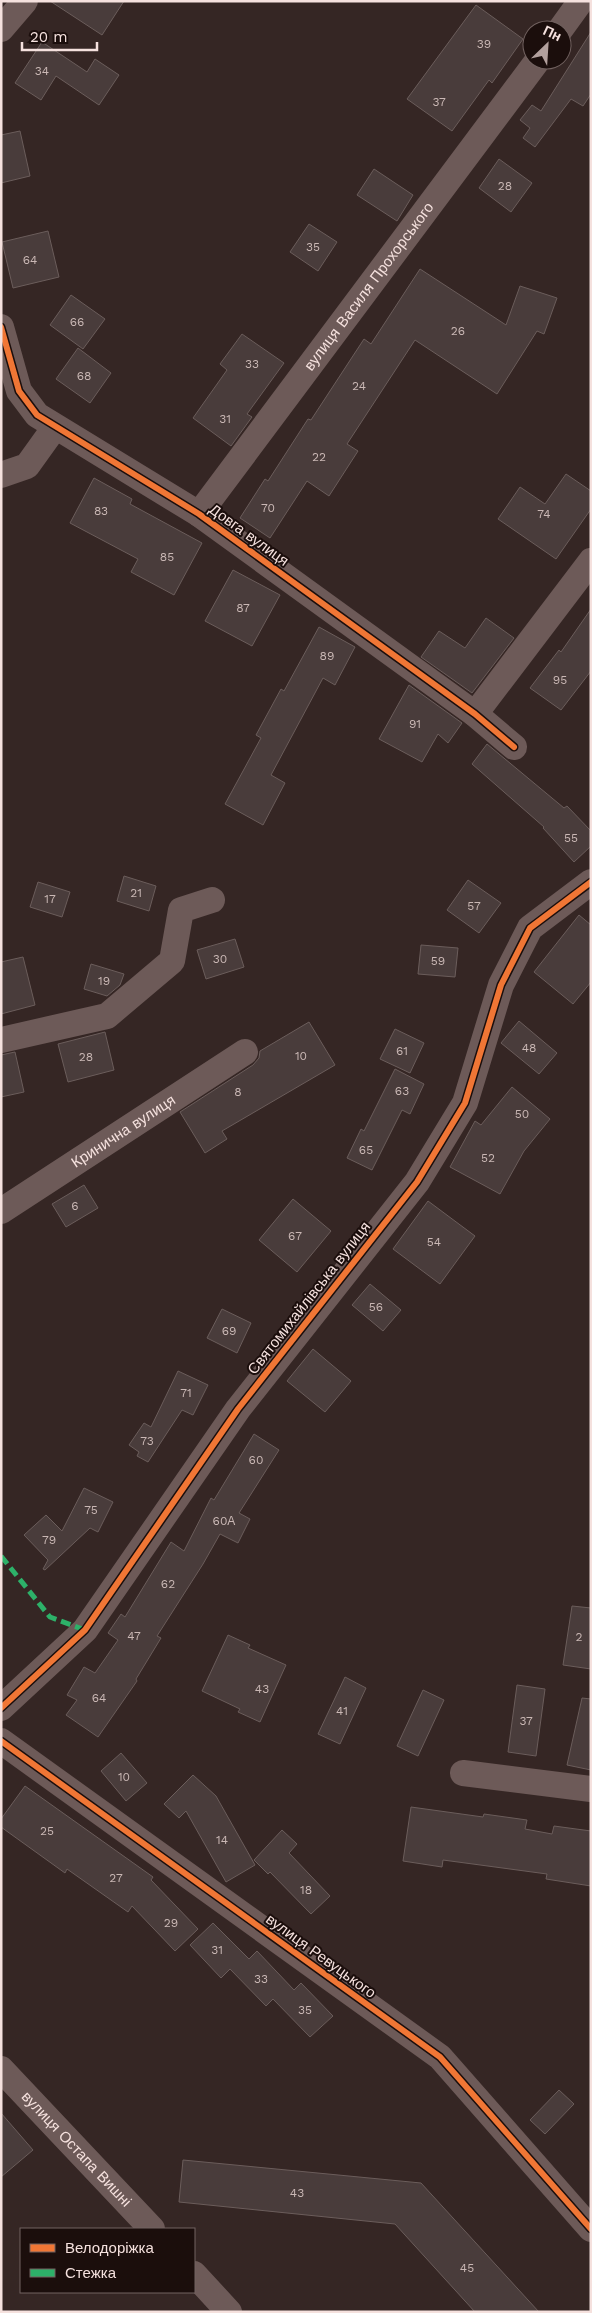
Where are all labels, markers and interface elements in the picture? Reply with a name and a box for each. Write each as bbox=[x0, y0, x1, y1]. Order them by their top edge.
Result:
scale bar bbox=[22, 20, 98, 52]
north arrow bbox=[522, 20, 572, 70]
text: Пн bbox=[541, 22, 564, 44]
text: 20 m bbox=[30, 28, 68, 46]
house number: 39 bbox=[477, 37, 491, 51]
house number: 34 bbox=[35, 64, 49, 78]
house number: 37 bbox=[432, 95, 446, 109]
house number: 28 bbox=[498, 179, 512, 193]
street label: вулиця Василя Прохорського bbox=[300, 199, 438, 374]
house number: 35 bbox=[306, 240, 320, 254]
house number: 64 bbox=[23, 253, 37, 267]
house number: 66 bbox=[70, 315, 84, 329]
house number: 26 bbox=[451, 324, 465, 338]
house number: 33 bbox=[245, 357, 259, 371]
house number: 68 bbox=[77, 369, 91, 383]
house number: 24 bbox=[352, 379, 366, 393]
house number: 31 bbox=[219, 412, 231, 426]
house number: 22 bbox=[312, 450, 326, 464]
street label: Довга вулиця bbox=[206, 500, 292, 570]
house number: 70 bbox=[261, 501, 275, 515]
house number: 83 bbox=[94, 504, 108, 518]
house number: 74 bbox=[537, 507, 551, 521]
house number: 85 bbox=[160, 550, 174, 564]
house number: 87 bbox=[236, 601, 250, 615]
house number: 89 bbox=[320, 649, 334, 663]
house number: 95 bbox=[553, 673, 567, 687]
house number: 91 bbox=[409, 717, 421, 731]
house number: 55 bbox=[564, 831, 578, 845]
house number: 21 bbox=[130, 886, 142, 900]
house number: 17 bbox=[44, 892, 56, 906]
house number: 57 bbox=[467, 899, 481, 913]
house number: 30 bbox=[213, 952, 227, 966]
house number: 59 bbox=[431, 954, 445, 968]
house number: 19 bbox=[98, 974, 110, 988]
house number: 48 bbox=[522, 1041, 536, 1055]
house number: 61 bbox=[396, 1044, 408, 1058]
house number: 10 bbox=[295, 1049, 307, 1063]
house number: 28 bbox=[79, 1050, 93, 1064]
house number: 63 bbox=[395, 1084, 409, 1098]
house number: 8 bbox=[234, 1085, 242, 1099]
street label: Кринична вулиця bbox=[68, 1091, 179, 1172]
house number: 50 bbox=[515, 1107, 529, 1121]
house number: 65 bbox=[359, 1143, 373, 1157]
house number: 52 bbox=[481, 1151, 495, 1165]
house number: 6 bbox=[71, 1199, 79, 1213]
street label: Святомихайлівська вулиця bbox=[244, 1218, 374, 1378]
house number: 67 bbox=[288, 1229, 302, 1243]
house number: 54 bbox=[427, 1235, 441, 1249]
house number: 56 bbox=[369, 1300, 383, 1314]
house number: 69 bbox=[222, 1324, 236, 1338]
house number: 71 bbox=[180, 1386, 192, 1400]
house number: 73 bbox=[140, 1434, 154, 1448]
house number: 60 bbox=[249, 1453, 263, 1467]
house number: 75 bbox=[84, 1503, 98, 1517]
house number: 60А bbox=[213, 1514, 235, 1528]
house number: 79 bbox=[42, 1533, 56, 1547]
house number: 62 bbox=[161, 1577, 175, 1591]
house number: 47 bbox=[127, 1629, 141, 1643]
house number: 2 bbox=[576, 1630, 583, 1644]
house number: 43 bbox=[255, 1682, 269, 1696]
house number: 64 bbox=[92, 1691, 106, 1705]
house number: 41 bbox=[336, 1704, 348, 1718]
house number: 37 bbox=[519, 1714, 533, 1728]
house number: 10 bbox=[118, 1770, 130, 1784]
house number: 25 bbox=[40, 1824, 54, 1838]
house number: 14 bbox=[216, 1833, 228, 1847]
house number: 27 bbox=[109, 1871, 123, 1885]
house number: 18 bbox=[300, 1883, 312, 1897]
street label: вулиця Ревуцького bbox=[262, 1910, 380, 2002]
house number: 29 bbox=[164, 1916, 178, 1930]
house number: 31 bbox=[211, 1943, 223, 1957]
house number: 33 bbox=[254, 1972, 268, 1986]
house number: 35 bbox=[298, 2003, 312, 2017]
street label: вулиця Остапа Вишні bbox=[18, 2088, 135, 2210]
house number: 43 bbox=[290, 2186, 304, 2200]
legend bbox=[20, 2228, 195, 2293]
text: Велодоріжка bbox=[65, 2239, 154, 2257]
house number: 45 bbox=[460, 2261, 474, 2275]
text: Стежка bbox=[65, 2264, 117, 2282]

